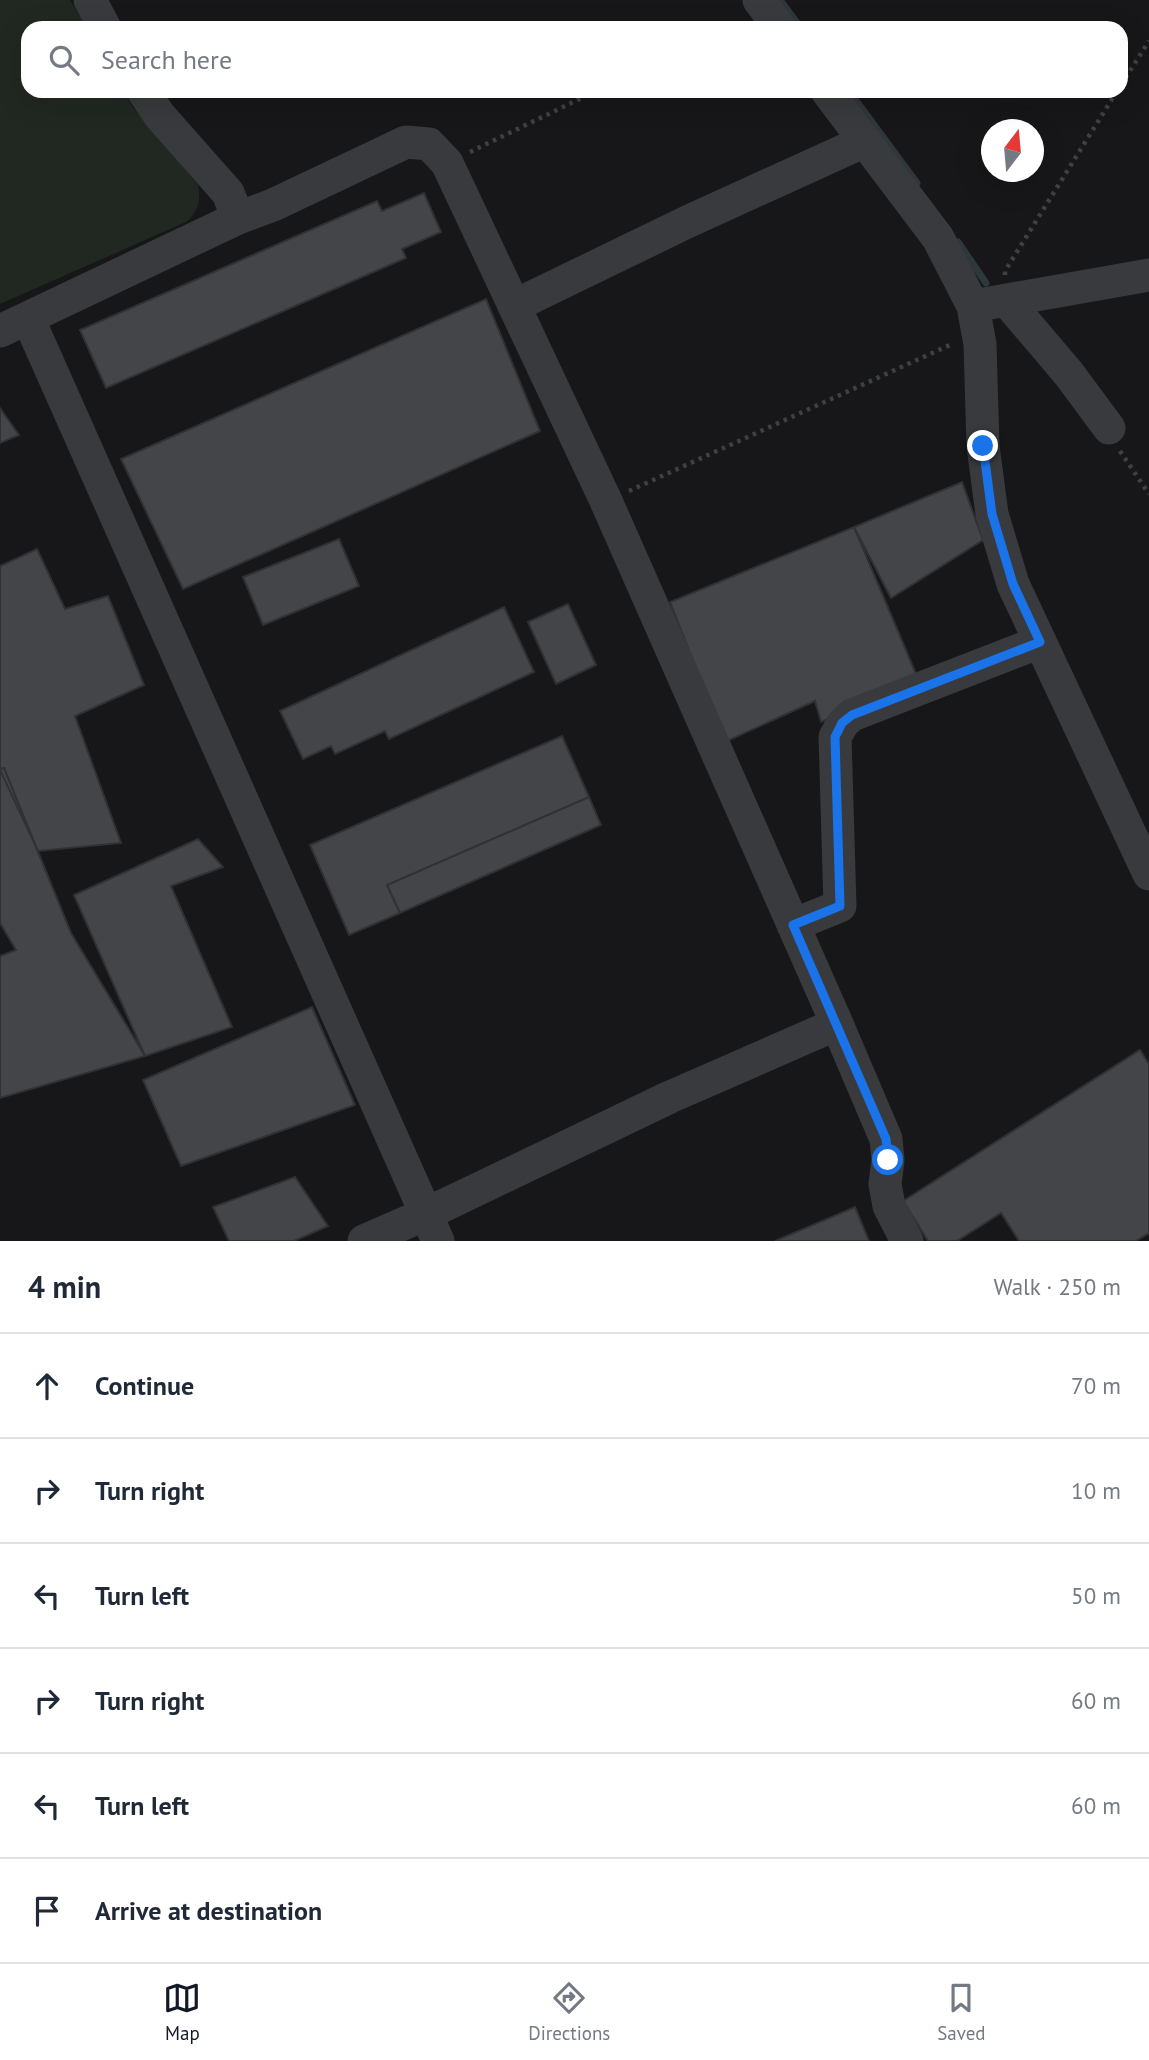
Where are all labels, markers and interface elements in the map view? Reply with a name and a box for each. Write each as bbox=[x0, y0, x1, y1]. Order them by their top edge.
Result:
search box bbox=[21, 21, 1128, 98]
icon: search bbox=[45, 41, 83, 79]
text: Search here bbox=[101, 43, 232, 76]
north arrow bbox=[981, 119, 1044, 182]
route end bbox=[967, 430, 998, 461]
route start bbox=[872, 1144, 903, 1175]
text: 4 min bbox=[28, 1267, 101, 1306]
text: Walk · 250 m bbox=[994, 1272, 1121, 1301]
icon: ahead bbox=[28, 1367, 66, 1405]
text: Continue bbox=[95, 1369, 194, 1402]
text: 70 m bbox=[1071, 1371, 1121, 1400]
icon: right bbox=[28, 1472, 66, 1510]
text: Turn right bbox=[95, 1474, 204, 1507]
text: 10 m bbox=[1071, 1476, 1121, 1505]
icon: left bbox=[28, 1577, 66, 1615]
text: Turn left bbox=[95, 1579, 189, 1612]
text: 50 m bbox=[1071, 1581, 1121, 1610]
icon: right bbox=[28, 1682, 66, 1720]
text: Turn right bbox=[95, 1684, 204, 1717]
text: 60 m bbox=[1071, 1686, 1121, 1715]
icon: left bbox=[28, 1787, 66, 1825]
text: Turn left bbox=[95, 1789, 189, 1822]
text: 60 m bbox=[1071, 1791, 1121, 1820]
icon: arrive bbox=[28, 1892, 66, 1930]
text: Arrive at destination bbox=[95, 1894, 322, 1927]
tab: Map bbox=[163, 1979, 201, 2045]
tab: Directions bbox=[528, 1979, 610, 2045]
tab: Saved bbox=[937, 1979, 986, 2045]

